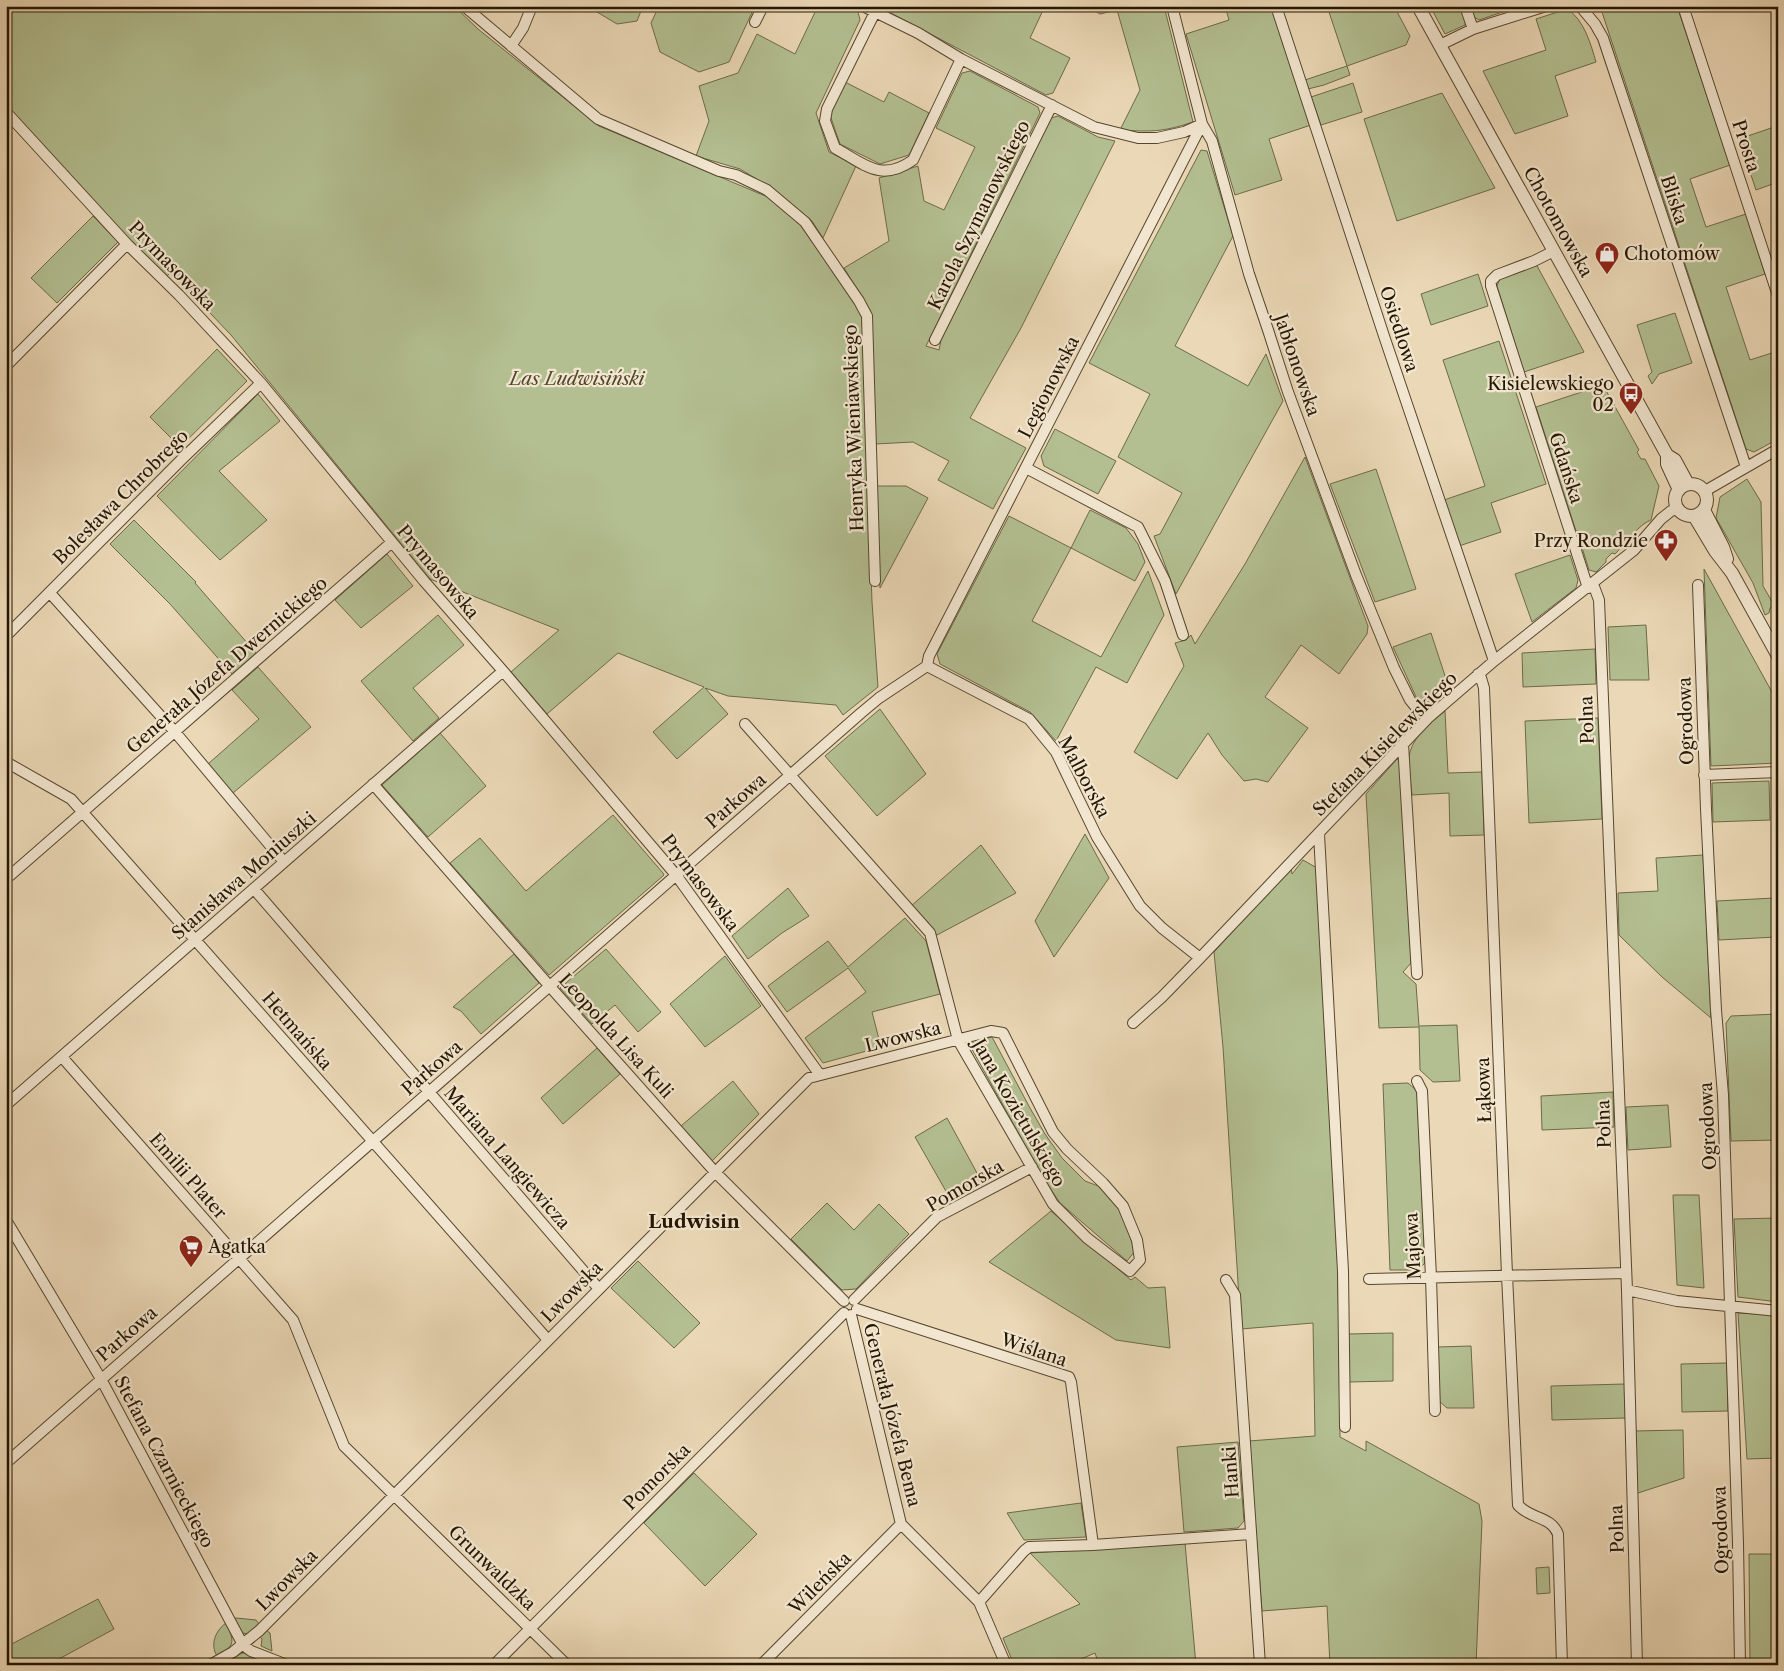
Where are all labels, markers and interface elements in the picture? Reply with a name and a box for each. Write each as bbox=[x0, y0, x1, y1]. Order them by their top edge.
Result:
street label: Karola Szymanowskiego bbox=[923, 117, 1035, 313]
street label: Prosta bbox=[1727, 117, 1765, 175]
street label: Chotomowska bbox=[1519, 163, 1598, 281]
street label: Bliska bbox=[1656, 173, 1692, 228]
street label: Prymasowska bbox=[124, 217, 221, 316]
shop icon: Chotomów bbox=[1594, 241, 1620, 275]
place label: Chotomów bbox=[1624, 243, 1721, 265]
street label: Osiedlowa bbox=[1375, 283, 1423, 375]
street label: Jabłonowska bbox=[1268, 308, 1325, 419]
street label: Henryka Wieniawskiego bbox=[839, 324, 869, 532]
street label: Legionowska bbox=[1014, 332, 1084, 442]
park label: Las Ludwisiński bbox=[508, 368, 646, 390]
place label: Kisielewskiego 02 bbox=[1487, 373, 1614, 416]
bus stop icon: Kisielewskiego 02 bbox=[1618, 381, 1644, 415]
street label: Bolesława Chrobrego bbox=[49, 425, 193, 569]
street label: Gdańska bbox=[1544, 430, 1588, 507]
street label: Prymasowska bbox=[392, 520, 484, 624]
pharmacy icon: Przy Rondzie bbox=[1653, 528, 1679, 562]
place label: Przy Rondzie bbox=[1534, 530, 1648, 552]
street label: Generała Józefa Dwernickiego bbox=[122, 572, 332, 758]
street label: Stefana Kisielewskiego bbox=[1308, 667, 1462, 821]
street label: Ogrodowa bbox=[1673, 676, 1699, 765]
street label: Polna bbox=[1575, 695, 1599, 745]
street label: Malborska bbox=[1053, 732, 1115, 822]
street label: Parkowa bbox=[701, 768, 771, 833]
street label: Stanisława Moniuszki bbox=[167, 807, 321, 945]
street label: Prymasowska bbox=[656, 830, 744, 936]
street label: Leopolda Lisa Kuli bbox=[554, 969, 678, 1103]
street label: Hetmańska bbox=[257, 988, 337, 1075]
street label: Lwowska bbox=[863, 1017, 944, 1057]
street label: Jana Kozietulskiego bbox=[966, 1032, 1070, 1191]
street label: Parkowa bbox=[397, 1035, 467, 1100]
street label: Łąkowa bbox=[1472, 1056, 1496, 1123]
street label: Ogrodowa bbox=[1695, 1081, 1721, 1171]
street label: Mariana Langiewicza bbox=[439, 1082, 575, 1234]
street label: Polna bbox=[1592, 1099, 1616, 1149]
street label: Emilii Plater bbox=[145, 1129, 232, 1224]
street label: Pomorska bbox=[923, 1155, 1008, 1217]
district label: Ludwisin bbox=[648, 1210, 740, 1233]
street label: Majowa bbox=[1400, 1211, 1426, 1280]
supermarket icon: Agatka bbox=[178, 1234, 204, 1268]
place label: Agatka bbox=[207, 1236, 267, 1258]
street label: Lwowska bbox=[537, 1256, 608, 1327]
street label: Parkowa bbox=[92, 1301, 162, 1366]
street label: Generała Józefa Bema bbox=[859, 1321, 926, 1510]
street label: Wiślana bbox=[997, 1328, 1070, 1372]
street label: Stefana Czarnieckiego bbox=[109, 1372, 219, 1552]
street label: Pomorska bbox=[619, 1439, 695, 1515]
street label: Hanki bbox=[1218, 1445, 1244, 1499]
street label: Ogrodowa bbox=[1708, 1485, 1734, 1574]
street label: Polna bbox=[1605, 1504, 1629, 1554]
street label: Grunwaldzka bbox=[444, 1521, 541, 1615]
street label: Lwowska bbox=[252, 1544, 323, 1615]
street label: Wileńska bbox=[784, 1547, 856, 1619]

